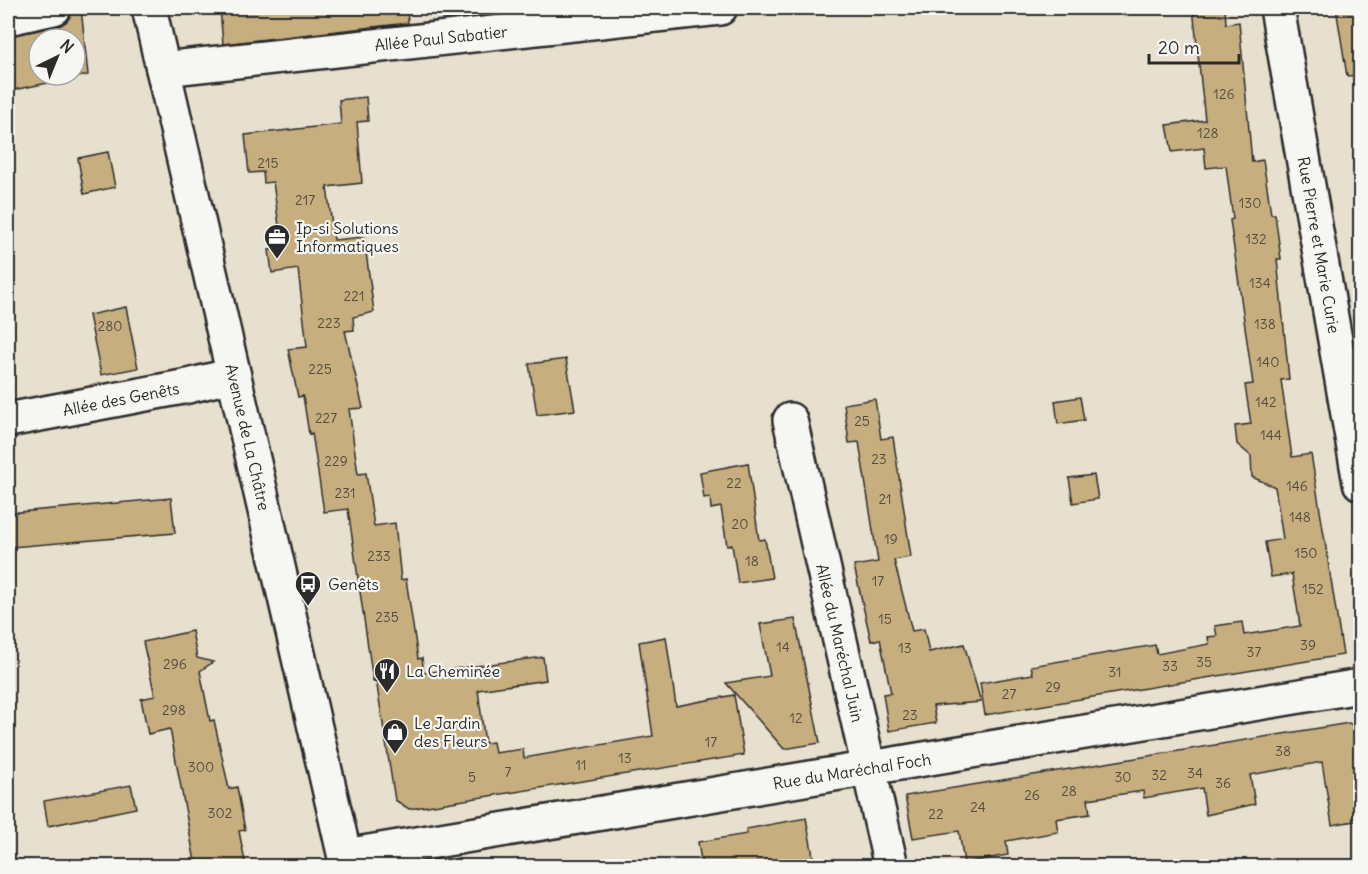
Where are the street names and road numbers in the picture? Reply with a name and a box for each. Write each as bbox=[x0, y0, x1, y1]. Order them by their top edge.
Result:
street label: Allée Paul Sabatier bbox=[373, 21, 509, 55]
street label: Rue Pierre et Marie Curie bbox=[1294, 155, 1344, 335]
street label: Avenue de La Châtre bbox=[221, 362, 275, 512]
street label: Allée des Genêts bbox=[61, 378, 181, 420]
street label: Allée du Maréchal Juin bbox=[812, 562, 868, 724]
street label: Rue du Maréchal Foch bbox=[772, 749, 932, 793]

